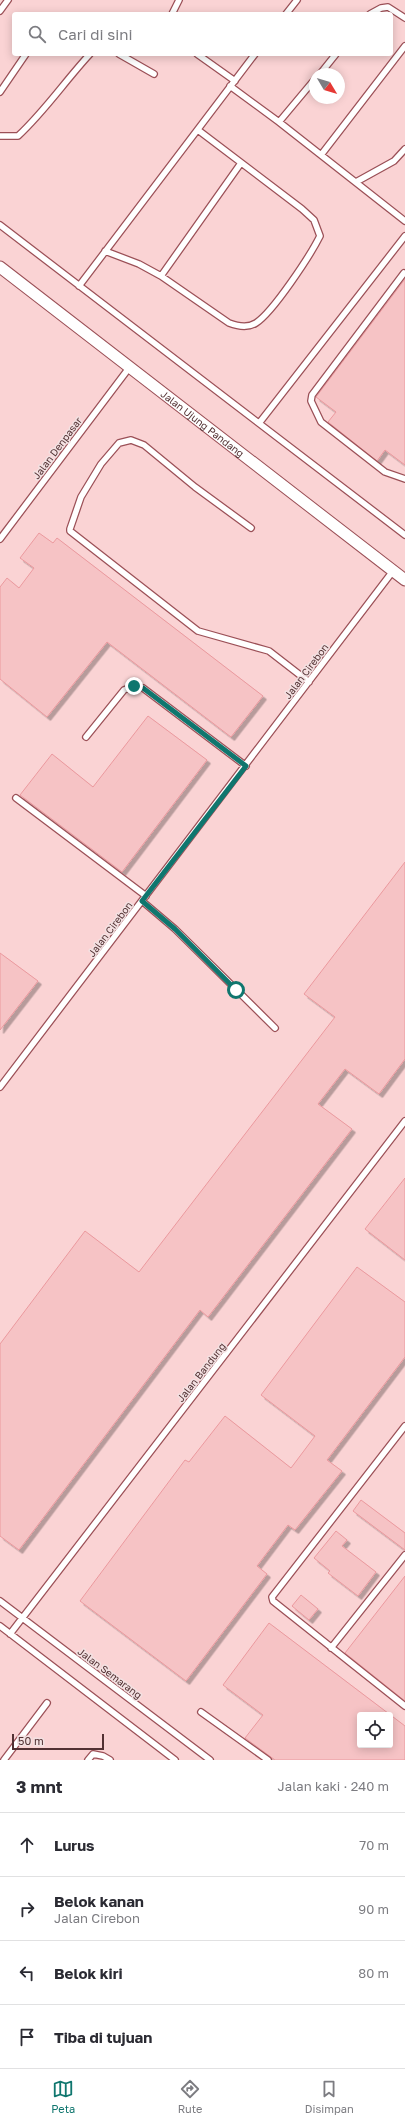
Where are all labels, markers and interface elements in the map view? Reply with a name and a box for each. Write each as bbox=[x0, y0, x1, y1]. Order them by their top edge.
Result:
search box bbox=[12, 12, 393, 56]
icon: search bbox=[26, 23, 48, 45]
text: Cari di sini bbox=[58, 25, 133, 43]
north arrow bbox=[309, 68, 345, 104]
street label: Jalan Ujung Pandang bbox=[159, 388, 247, 459]
street label: Jalan Denpasar bbox=[30, 415, 84, 481]
street label: Jalan Cirebon bbox=[281, 641, 331, 701]
route end bbox=[125, 677, 143, 695]
street label: Jalan Cirebon bbox=[85, 899, 135, 959]
route start bbox=[227, 981, 245, 999]
street label: Jalan Bandung bbox=[174, 1340, 228, 1404]
street label: Jalan Semarang bbox=[76, 1645, 144, 1701]
map controls bbox=[357, 1712, 393, 1748]
button: locate bbox=[357, 1712, 393, 1748]
scale bar bbox=[12, 1732, 104, 1751]
text: 50 m bbox=[18, 1734, 44, 1747]
text: 3 mnt bbox=[16, 1776, 63, 1797]
text: Jalan kaki · 240 m bbox=[278, 1778, 389, 1794]
icon: ahead bbox=[16, 1834, 38, 1856]
text: Lurus bbox=[54, 1836, 95, 1854]
text: 70 m bbox=[359, 1837, 389, 1853]
text: Belok kanan bbox=[54, 1892, 144, 1910]
icon: right bbox=[16, 1898, 38, 1920]
text: 90 m bbox=[358, 1901, 389, 1917]
text: Jalan Cirebon bbox=[54, 1910, 140, 1926]
icon: left bbox=[16, 1962, 38, 1984]
text: Belok kiri bbox=[54, 1964, 123, 1982]
text: 80 m bbox=[358, 1965, 389, 1981]
icon: arrive bbox=[16, 2026, 38, 2048]
text: Tiba di tujuan bbox=[54, 2028, 152, 2046]
tab: Peta bbox=[51, 2078, 75, 2115]
tab: Rute bbox=[178, 2078, 202, 2115]
tab: Disimpan bbox=[305, 2078, 354, 2115]

